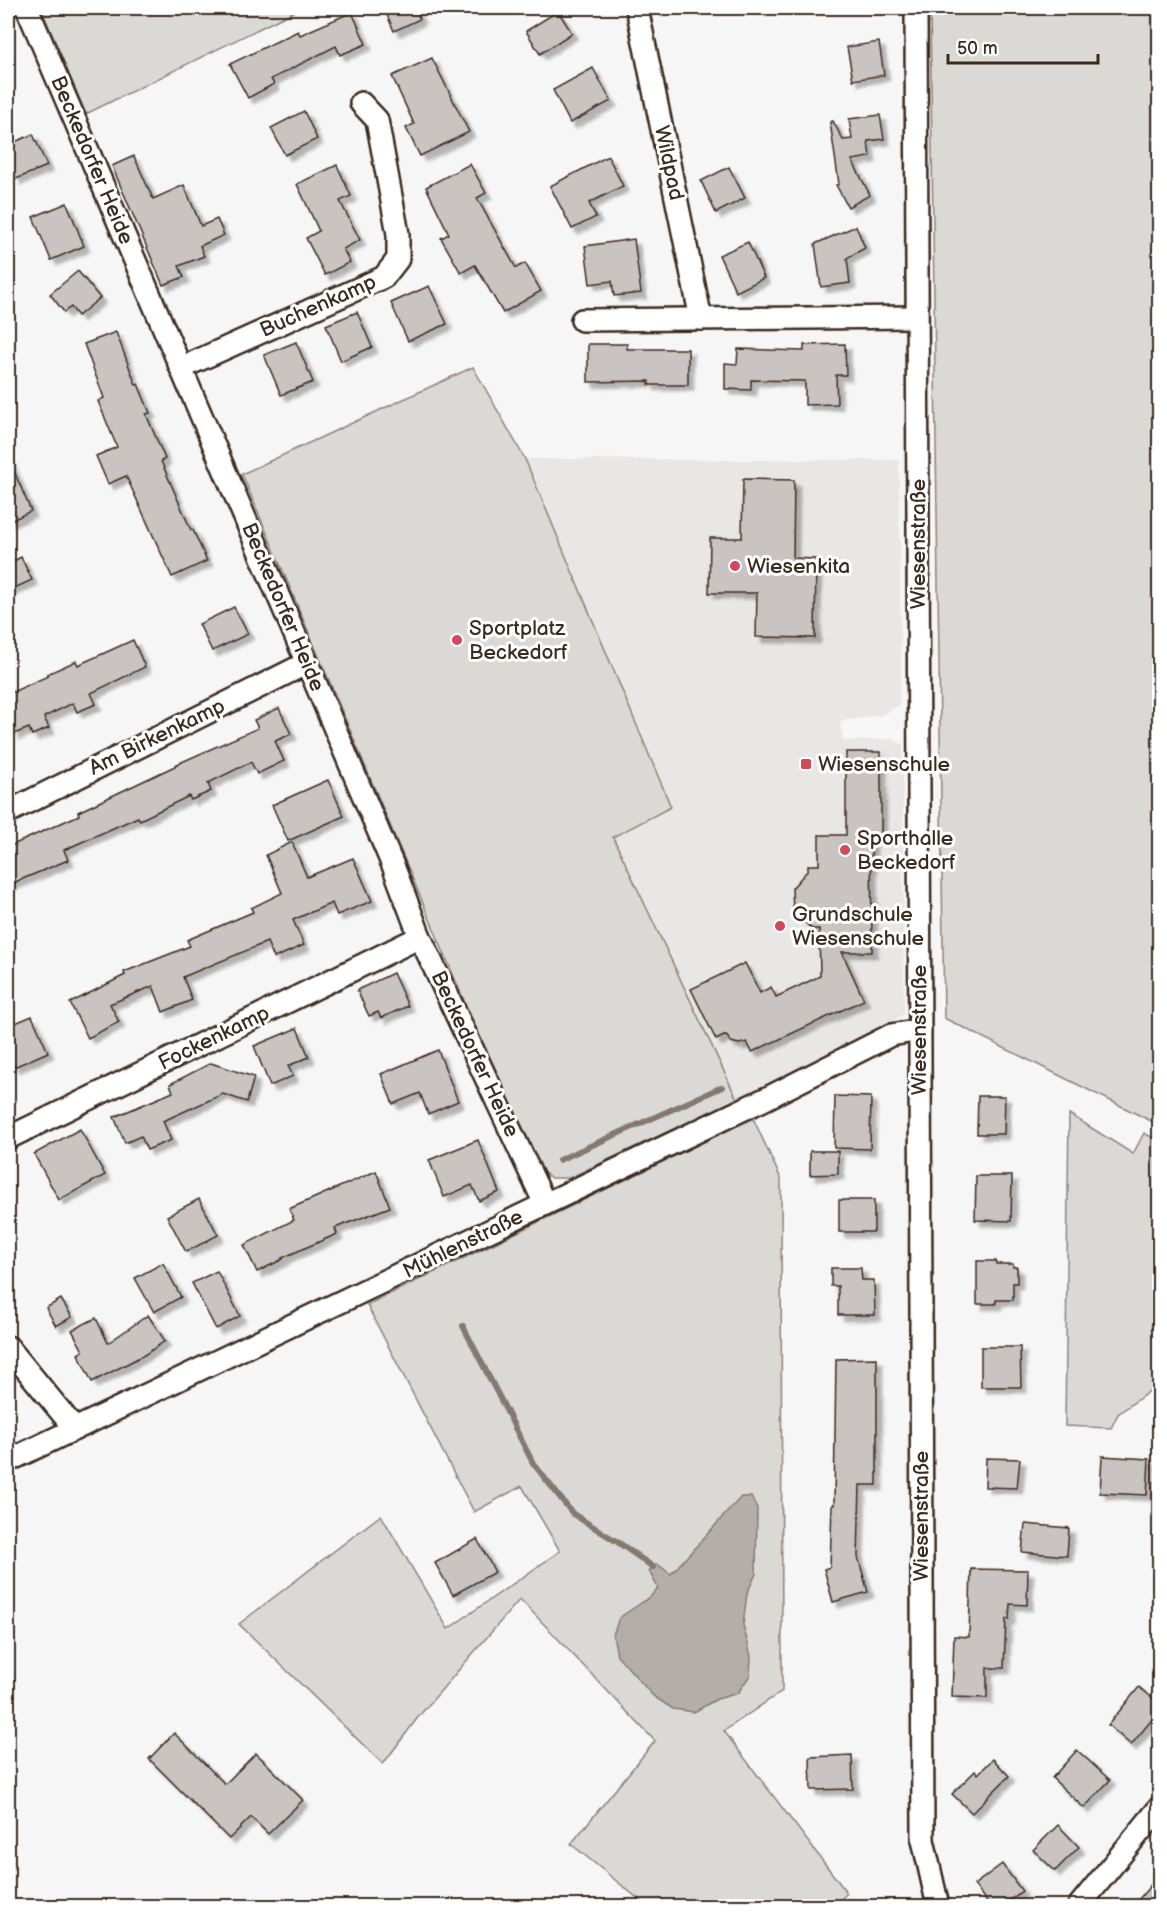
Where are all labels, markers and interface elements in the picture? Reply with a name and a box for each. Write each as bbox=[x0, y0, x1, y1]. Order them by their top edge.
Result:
scale bar bbox=[948, 27, 1098, 65]
text: 50 m bbox=[957, 38, 998, 59]
street label: Beckedorfer Heide bbox=[45, 72, 139, 248]
street label: Wildpad bbox=[649, 123, 689, 203]
street label: Buchenkamp bbox=[256, 269, 380, 343]
street label: Wiesenstraße bbox=[906, 479, 931, 609]
street label: Beckedorfer Heide bbox=[236, 519, 330, 695]
place label: Wiesenkita bbox=[747, 554, 850, 579]
marker: Wiesenkita bbox=[728, 559, 742, 573]
place label: Sportplatz Beckedorf bbox=[469, 616, 568, 665]
marker: Sportplatz Beckedorf bbox=[450, 633, 464, 647]
street label: Am Birkenkamp bbox=[85, 693, 229, 781]
place label: Wiesenschule bbox=[818, 752, 950, 777]
marker: Wiesenschule bbox=[799, 757, 813, 771]
place label: Sporthalle Beckedorf bbox=[857, 826, 956, 875]
marker: Sporthalle Beckedorf bbox=[838, 843, 852, 857]
place label: Grundschule Wiesenschule bbox=[792, 902, 924, 951]
marker: Grundschule Wiesenschule bbox=[773, 919, 787, 933]
street label: Wiesenstraße bbox=[907, 965, 932, 1095]
street label: Beckedorfer Heide bbox=[426, 967, 524, 1141]
street label: Fockenkamp bbox=[154, 1000, 274, 1076]
street label: Mühlenstraße bbox=[399, 1204, 527, 1284]
street label: Wiesenstraße bbox=[909, 1451, 934, 1581]

